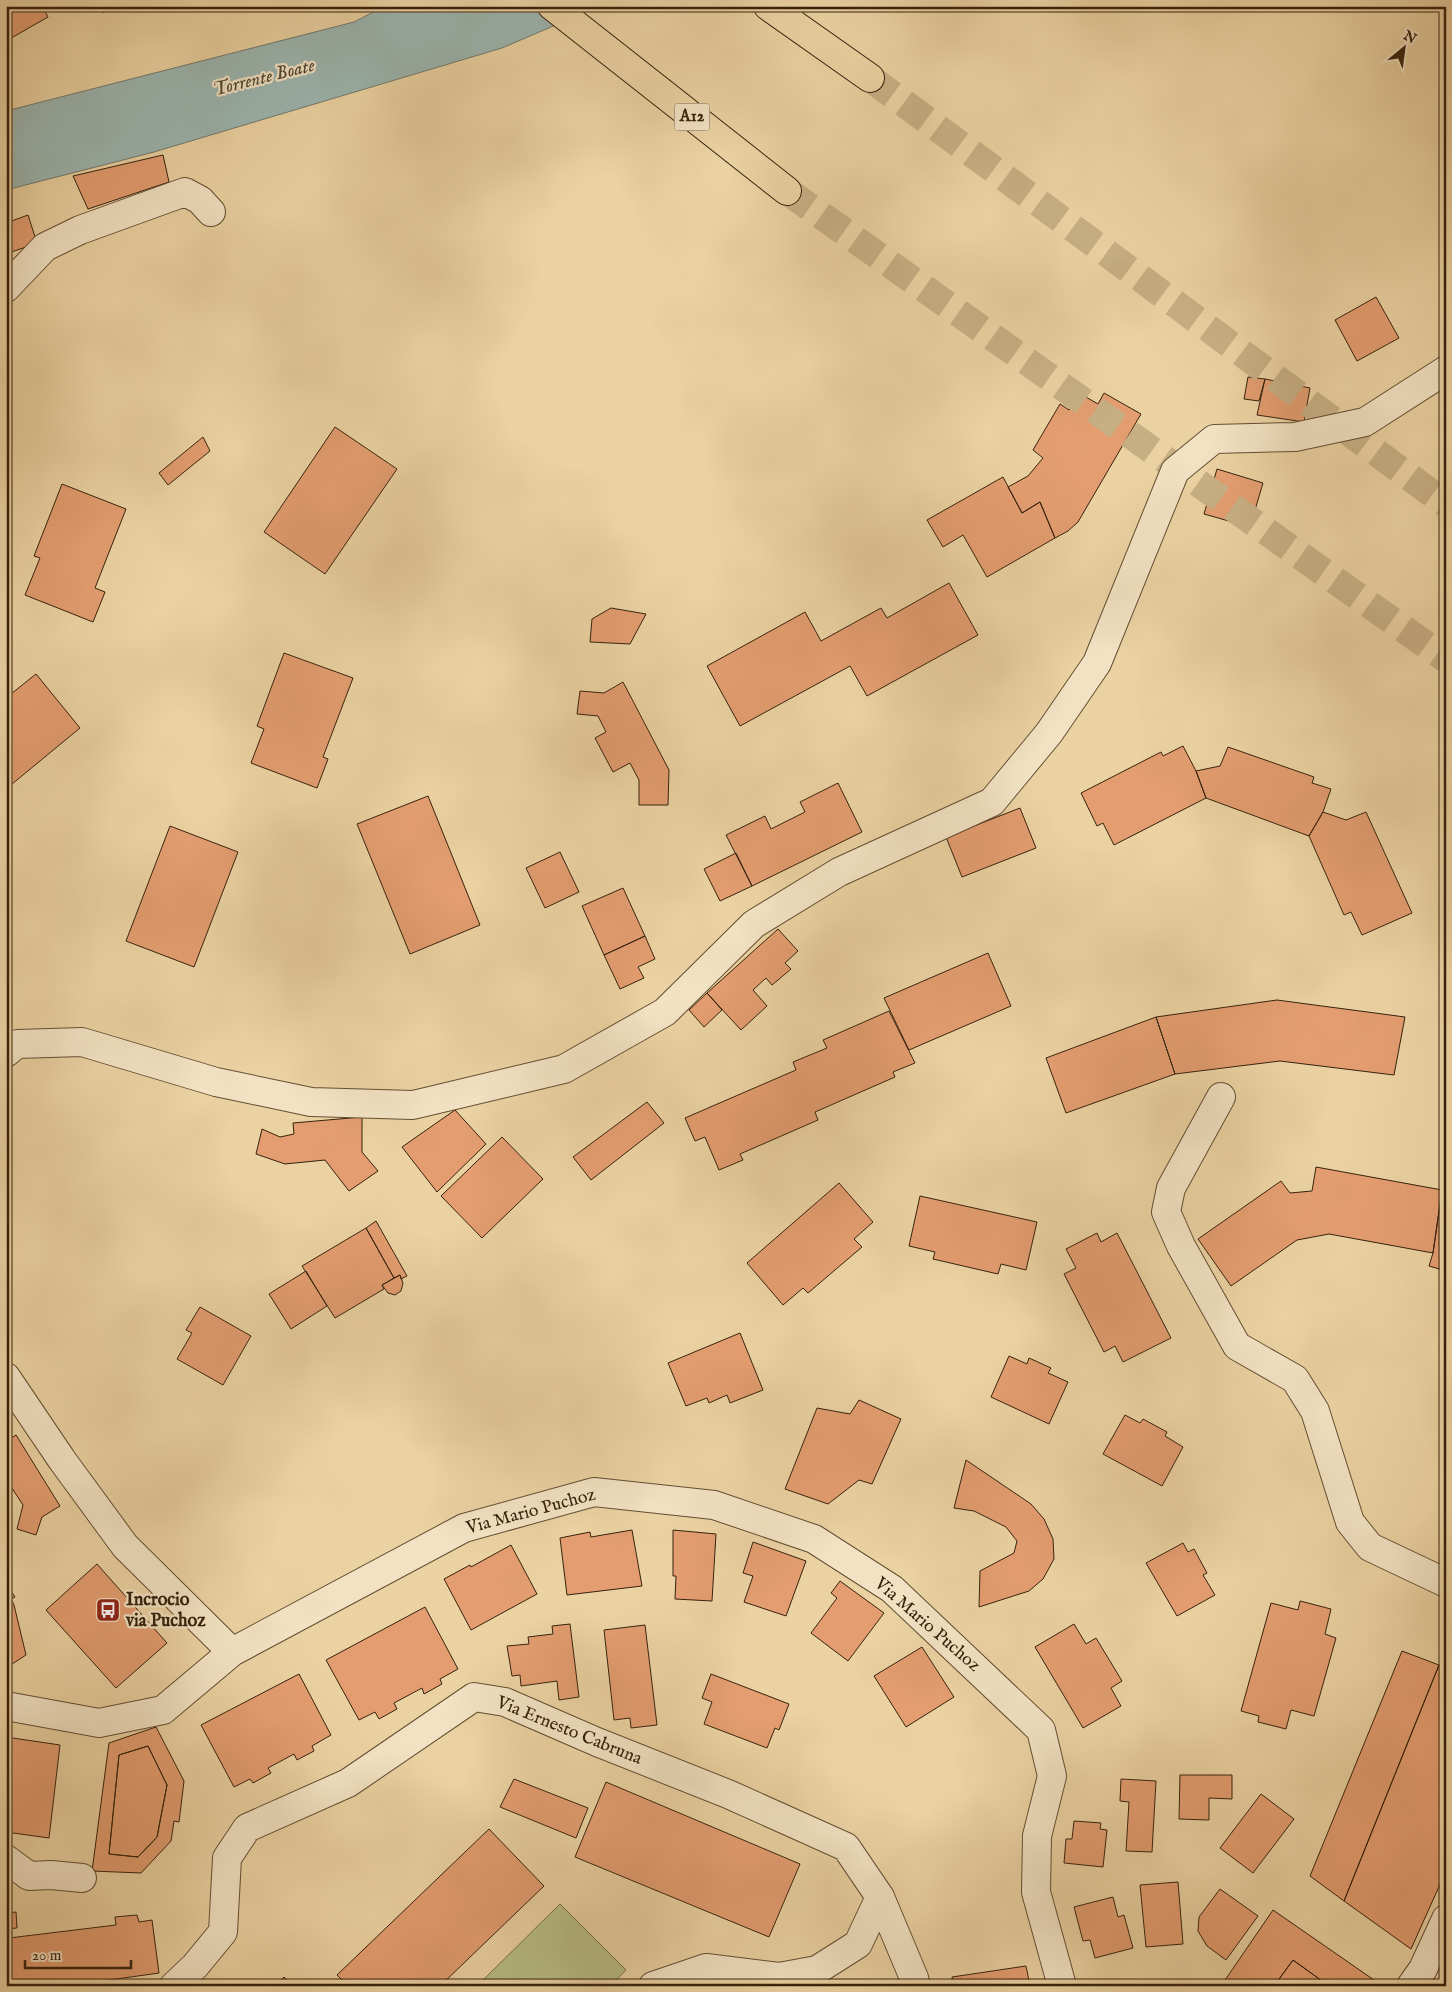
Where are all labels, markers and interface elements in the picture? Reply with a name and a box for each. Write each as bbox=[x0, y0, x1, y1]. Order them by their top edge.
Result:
north arrow bbox=[1380, 22, 1430, 72]
text: N bbox=[1399, 26, 1419, 48]
water label: Torrente Boate bbox=[211, 54, 318, 102]
road number: A12 bbox=[674, 104, 710, 130]
street label: Via Mario Puchoz bbox=[463, 1484, 598, 1541]
street label: Via Mario Puchoz bbox=[869, 1572, 985, 1677]
place label: Incrocio via Puchoz bbox=[125, 1589, 206, 1633]
bus stop icon: Incrocio via Puchoz bbox=[95, 1597, 121, 1623]
street label: Via Ernesto Cabruna bbox=[492, 1691, 645, 1771]
scale bar bbox=[25, 1937, 131, 1969]
text: 20 m bbox=[32, 1946, 62, 1965]

